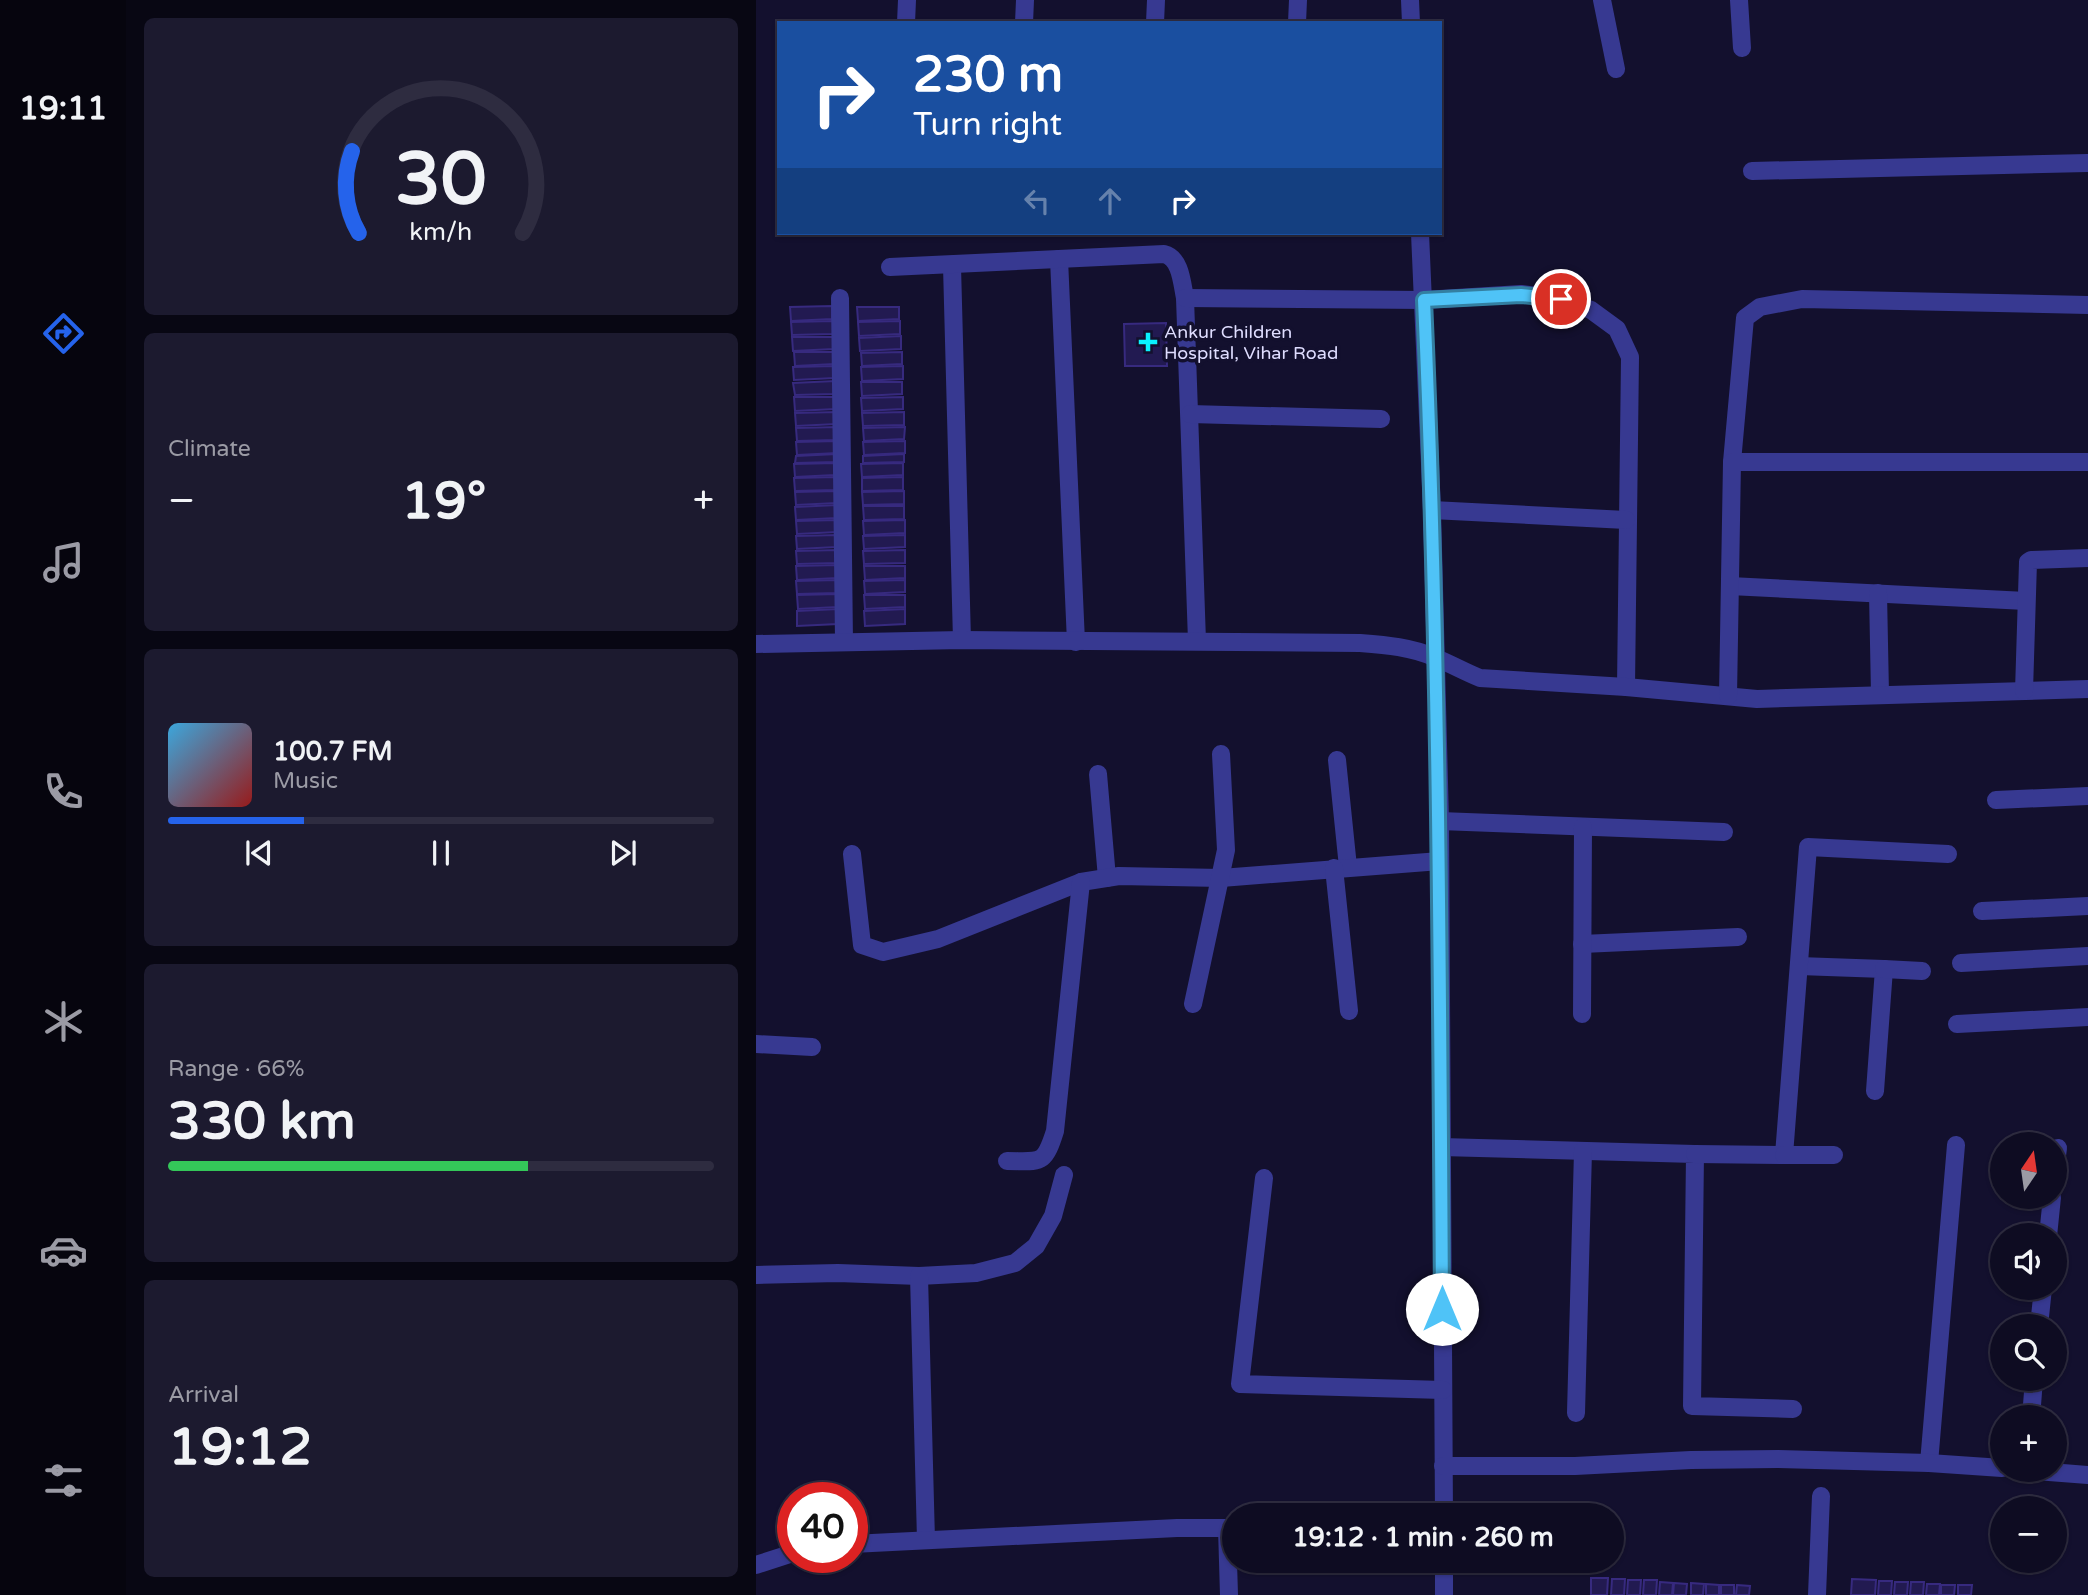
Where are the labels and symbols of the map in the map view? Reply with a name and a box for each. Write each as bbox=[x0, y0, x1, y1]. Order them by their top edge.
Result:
pin bbox=[1531, 269, 1591, 329]
place label: Ankur Children Hospital, Vihar Road bbox=[1164, 321, 1338, 364]
marker: Ankur Children Hospital, Vihar Road bbox=[1138, 332, 1158, 352]
north arrow bbox=[1990, 1132, 2067, 1209]
position arrow bbox=[1405, 1272, 1479, 1346]
speed limit sign: 40 bbox=[777, 1482, 868, 1573]

